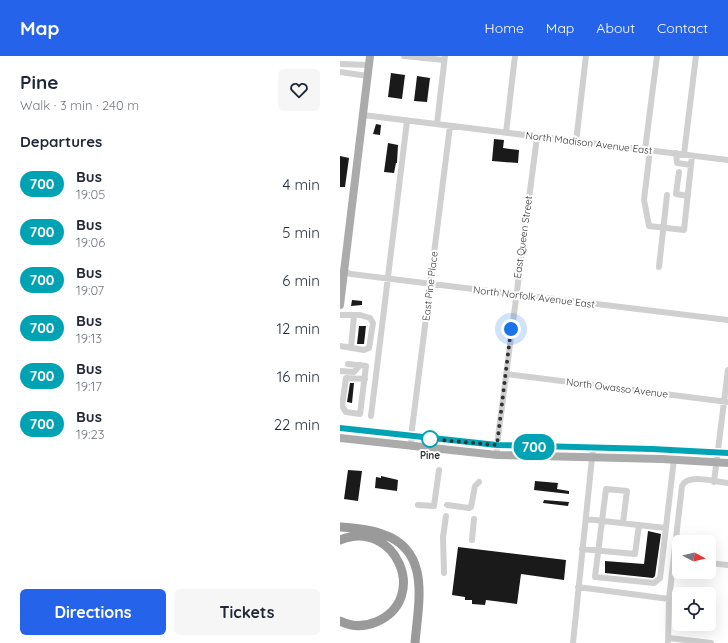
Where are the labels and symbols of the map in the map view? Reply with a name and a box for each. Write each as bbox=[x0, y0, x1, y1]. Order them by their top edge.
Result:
street label: North Madison Avenue East bbox=[525, 129, 654, 157]
street label: East Queen Street bbox=[511, 194, 535, 279]
street label: East Pine Place bbox=[419, 250, 441, 322]
street label: North Norfolk Avenue East bbox=[472, 283, 596, 311]
your location bbox=[501, 319, 521, 339]
street label: North Owasso Avenue bbox=[565, 375, 669, 401]
marker: Pine bbox=[421, 430, 439, 448]
line badge: 700 bbox=[511, 434, 557, 460]
place label: Pine bbox=[420, 449, 440, 462]
north arrow bbox=[672, 535, 716, 579]

